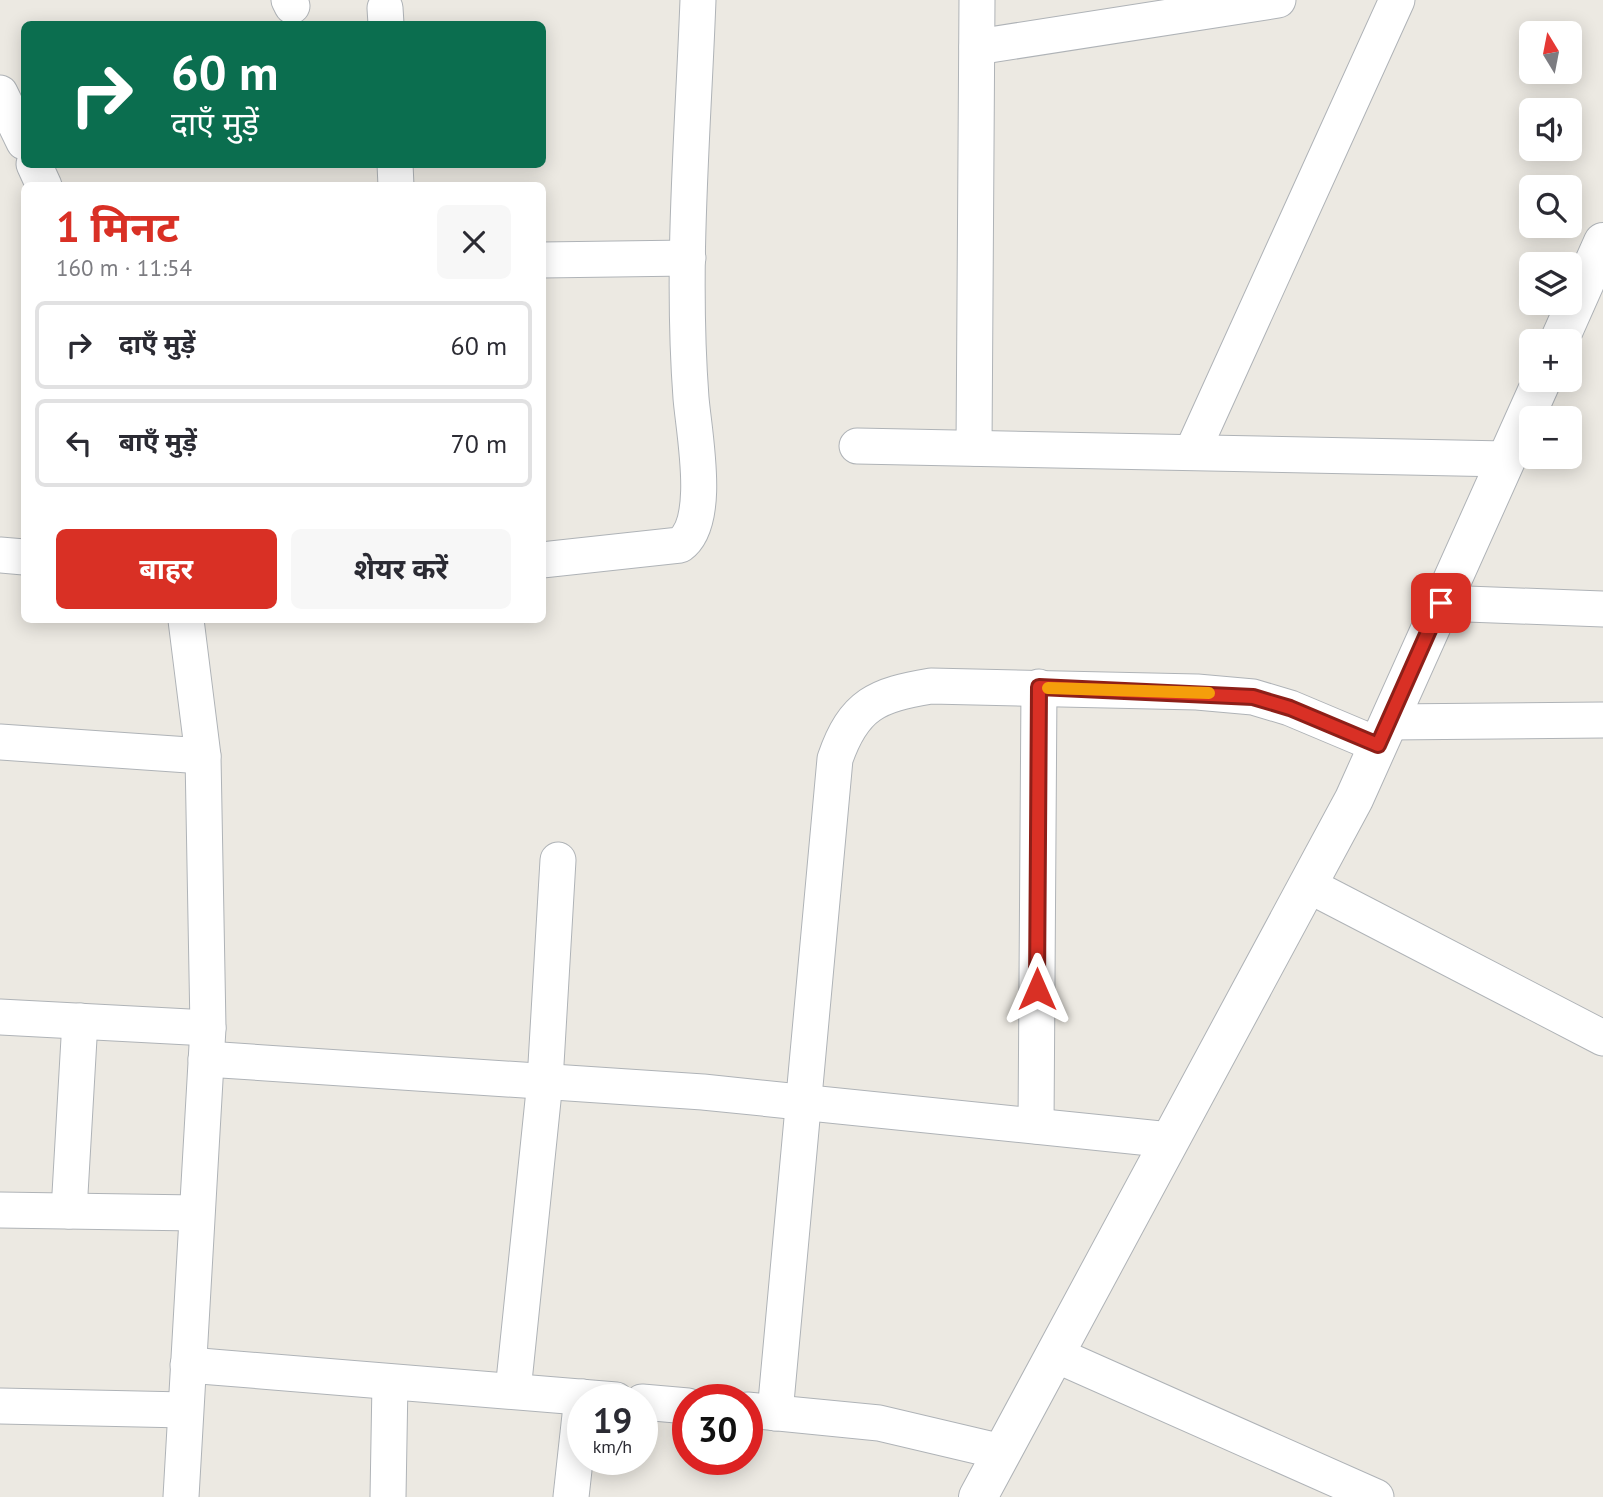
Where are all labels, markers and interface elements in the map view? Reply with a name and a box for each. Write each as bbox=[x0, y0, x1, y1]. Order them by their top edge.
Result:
north arrow bbox=[1519, 21, 1582, 84]
map controls bbox=[1519, 21, 1582, 469]
text: 60 m bbox=[171, 40, 278, 104]
icon: right bbox=[56, 49, 147, 140]
button: sound bbox=[1519, 98, 1582, 161]
text: दाएँ मुड़ें bbox=[171, 102, 259, 144]
button: search bbox=[1519, 175, 1582, 238]
text: 1 मिनट bbox=[56, 199, 179, 254]
button: close bbox=[437, 205, 511, 279]
button: layers bbox=[1519, 252, 1582, 315]
text: 160 m · 11:54 bbox=[56, 253, 192, 282]
icon: right bbox=[60, 326, 98, 364]
text: दाएँ मुड़ें bbox=[119, 327, 195, 360]
text: 60 m bbox=[451, 329, 507, 362]
button: + bbox=[1519, 329, 1582, 392]
button: − bbox=[1519, 406, 1582, 469]
icon: left bbox=[60, 424, 98, 462]
text: बाएँ मुड़ें bbox=[119, 425, 197, 458]
text: 70 m bbox=[451, 427, 507, 460]
button: बाहर bbox=[56, 529, 277, 609]
button: शेयर करें bbox=[291, 529, 511, 609]
pin bbox=[1411, 573, 1471, 633]
icon: arrive bbox=[1422, 584, 1460, 622]
position arrow bbox=[1000, 952, 1074, 1026]
speed limit sign: 30 bbox=[672, 1384, 763, 1475]
text: 19 bbox=[593, 1397, 632, 1443]
text: km/h bbox=[593, 1435, 632, 1458]

